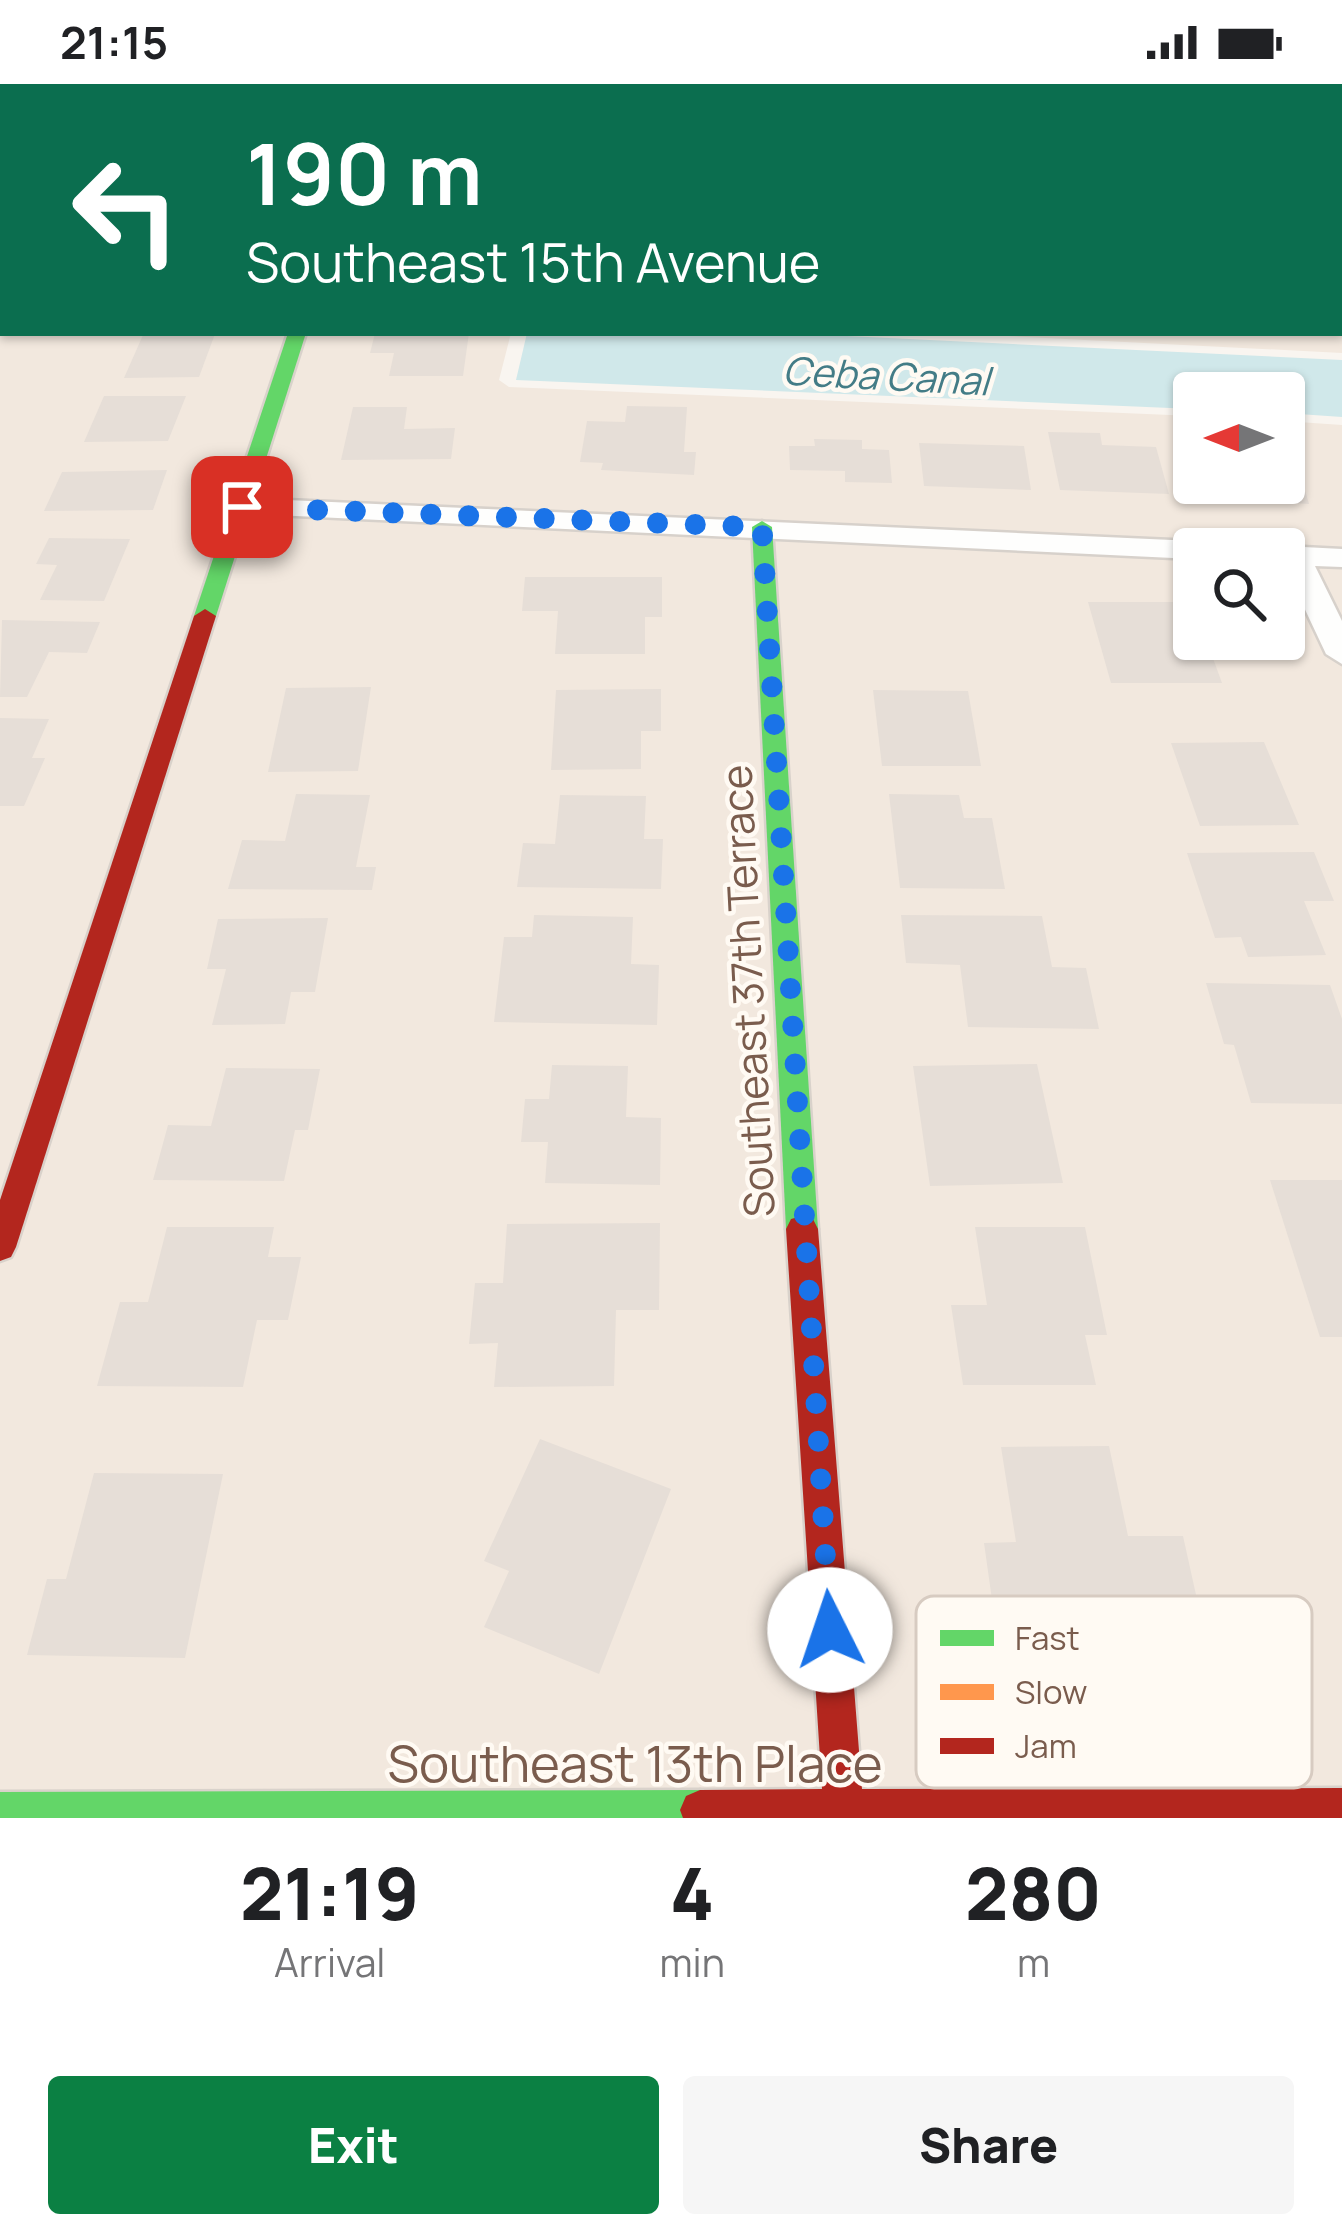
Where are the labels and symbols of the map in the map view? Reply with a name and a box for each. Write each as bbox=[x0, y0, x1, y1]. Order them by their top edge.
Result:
water label: Ceba Canal bbox=[781, 343, 996, 408]
north arrow bbox=[1173, 372, 1305, 504]
pin bbox=[191, 456, 293, 558]
street label: Southeast 37th Terrace bbox=[706, 763, 788, 1219]
position arrow bbox=[767, 1567, 893, 1693]
legend bbox=[916, 1596, 1312, 1788]
text: Fast bbox=[1015, 1615, 1080, 1660]
text: Slow bbox=[1015, 1669, 1087, 1714]
text: Jam bbox=[1015, 1723, 1077, 1768]
street label: Southeast 13th Place bbox=[388, 1728, 882, 1797]

